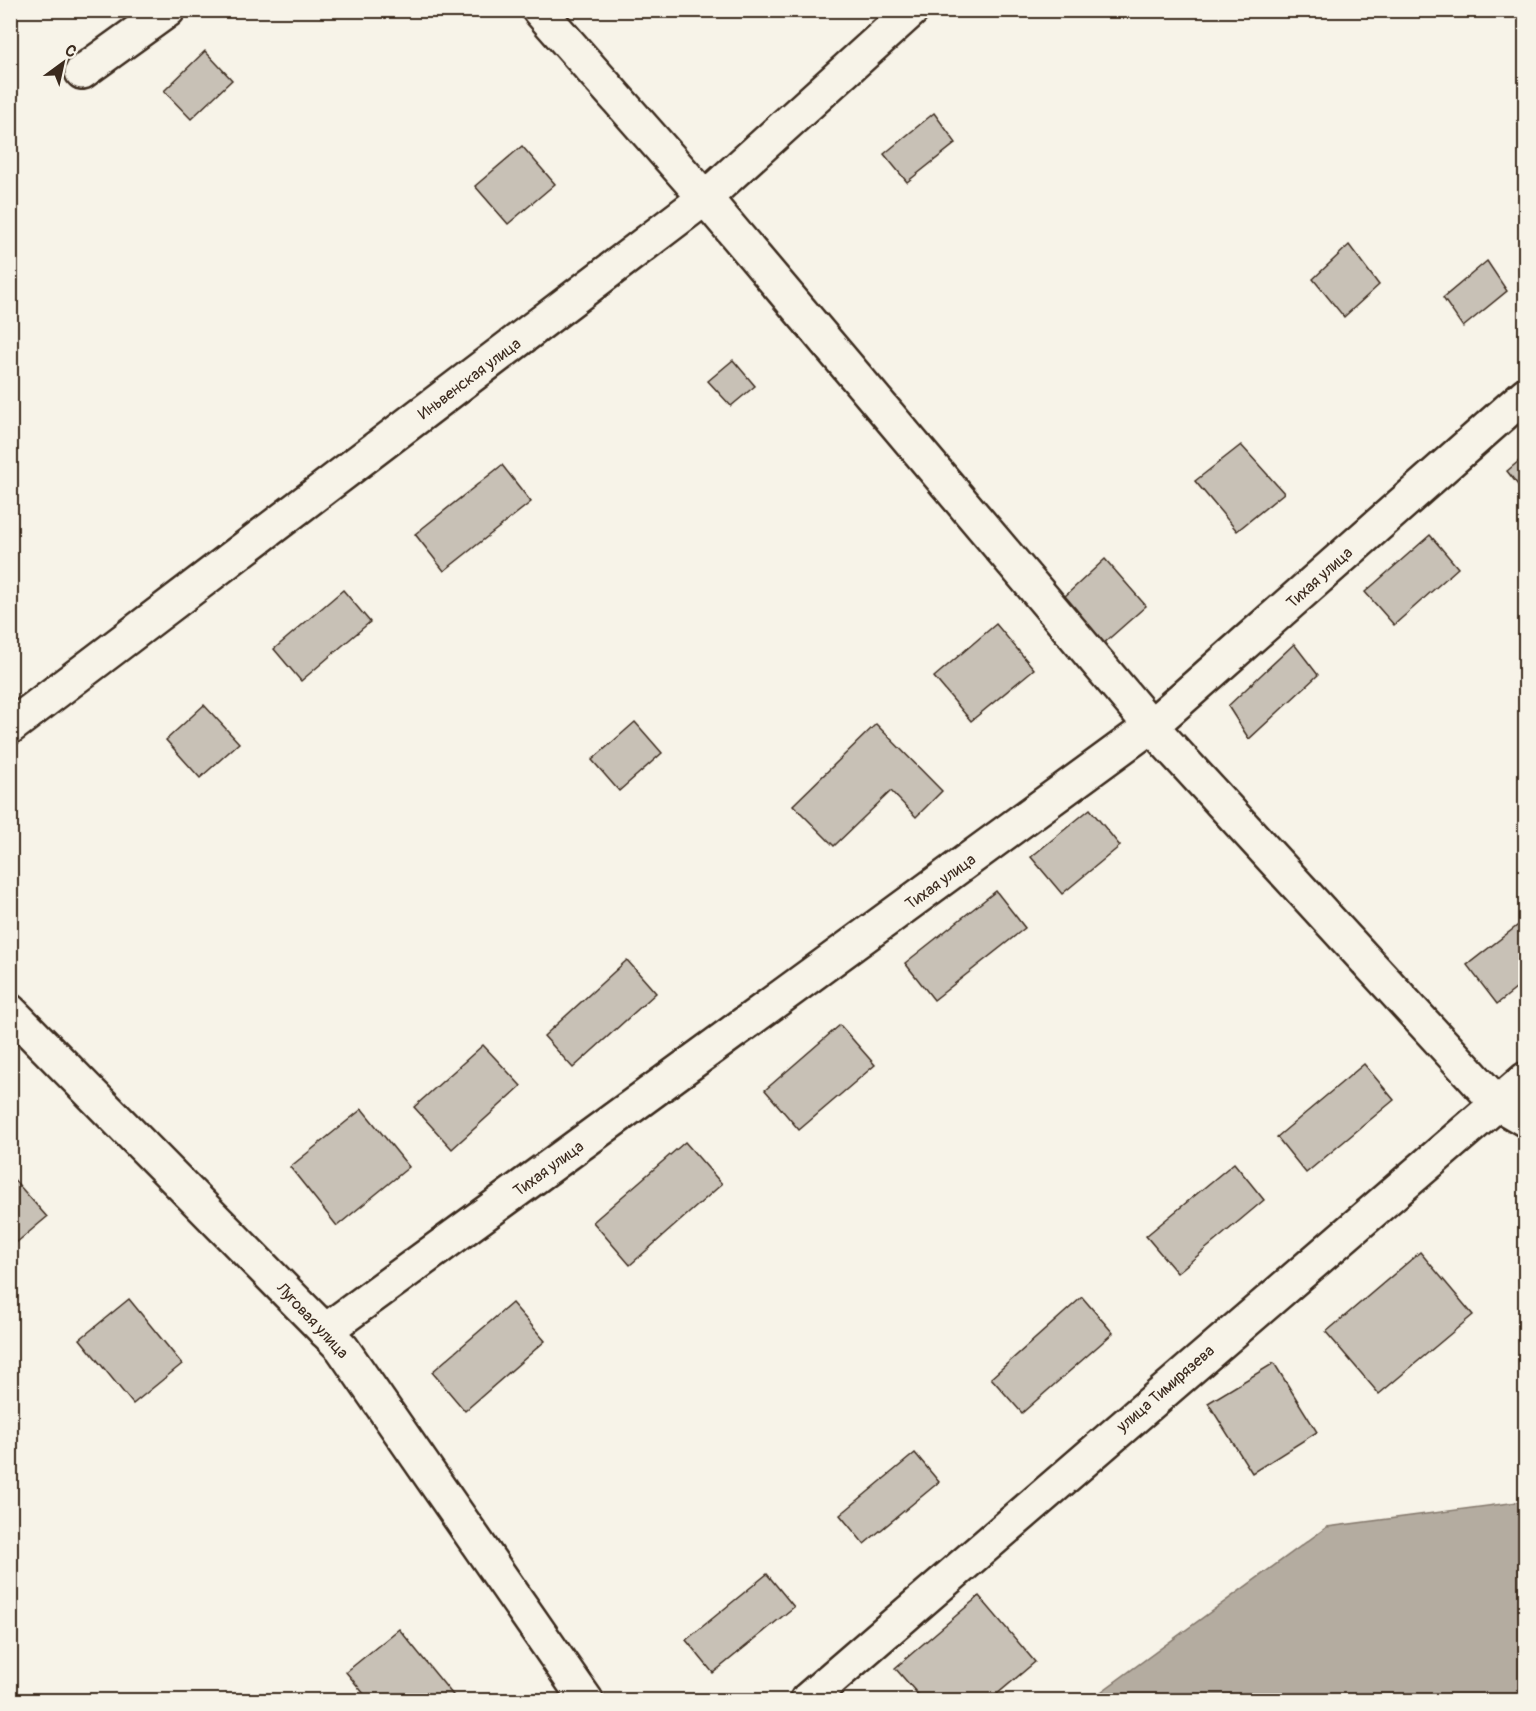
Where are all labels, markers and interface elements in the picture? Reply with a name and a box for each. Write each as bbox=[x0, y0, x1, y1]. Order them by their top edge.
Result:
north arrow bbox=[33, 33, 93, 93]
text: С bbox=[61, 40, 80, 62]
street label: Иньвенская улица bbox=[414, 334, 525, 424]
street label: Тихая улица bbox=[1282, 543, 1357, 613]
street label: Тихая улица bbox=[901, 850, 980, 914]
street label: Тихая улица bbox=[509, 1137, 588, 1201]
street label: Луговая улица bbox=[271, 1278, 353, 1363]
street label: улица Тимирязева bbox=[1112, 1341, 1219, 1437]

